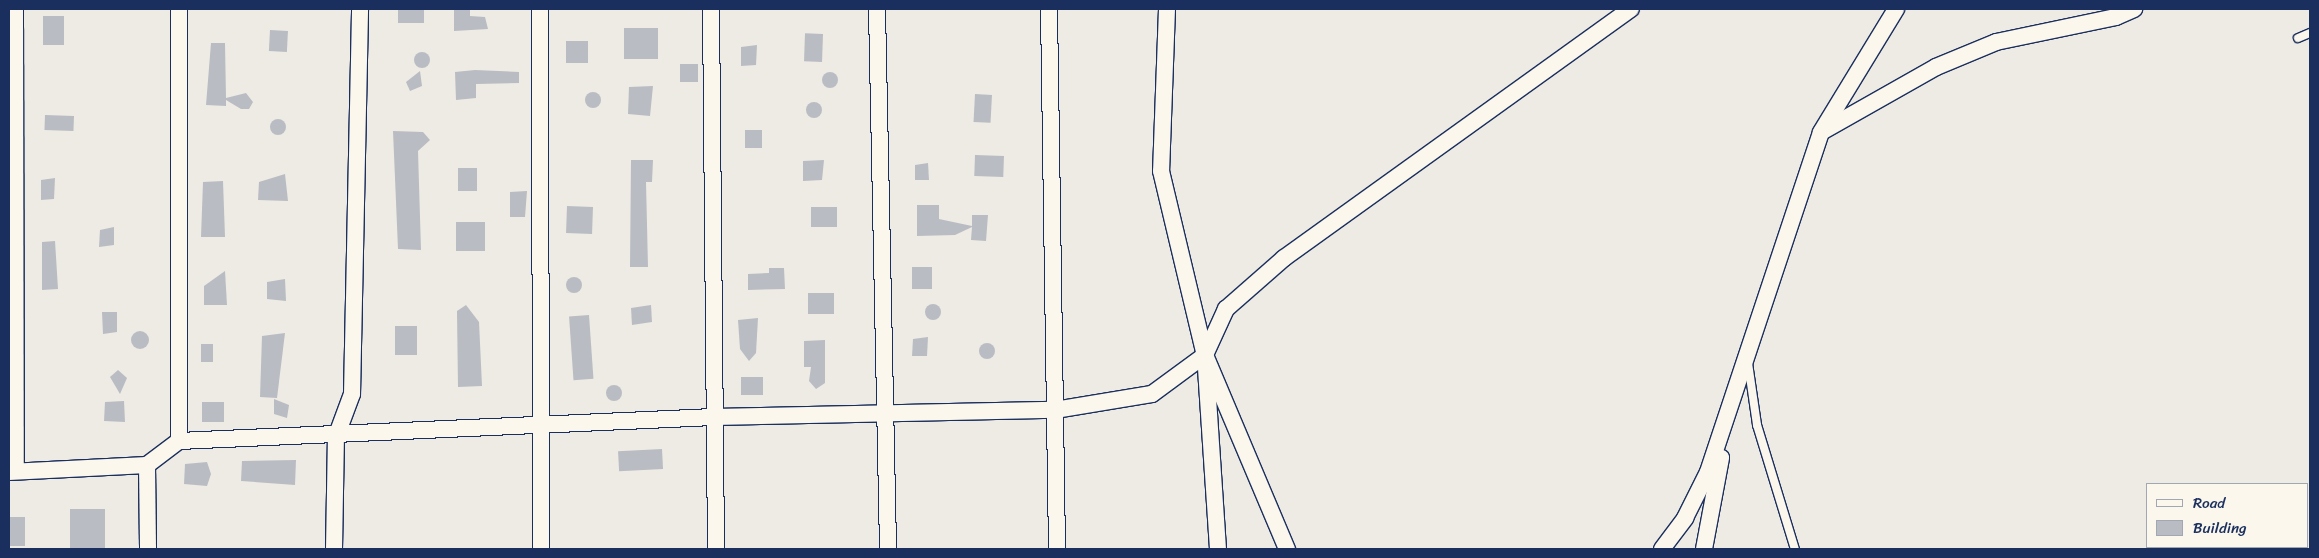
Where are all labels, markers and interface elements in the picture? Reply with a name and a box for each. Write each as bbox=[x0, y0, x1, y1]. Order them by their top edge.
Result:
legend bbox=[2146, 483, 2309, 548]
text: Road bbox=[2193, 490, 2225, 516]
text: Building bbox=[2193, 515, 2247, 541]

